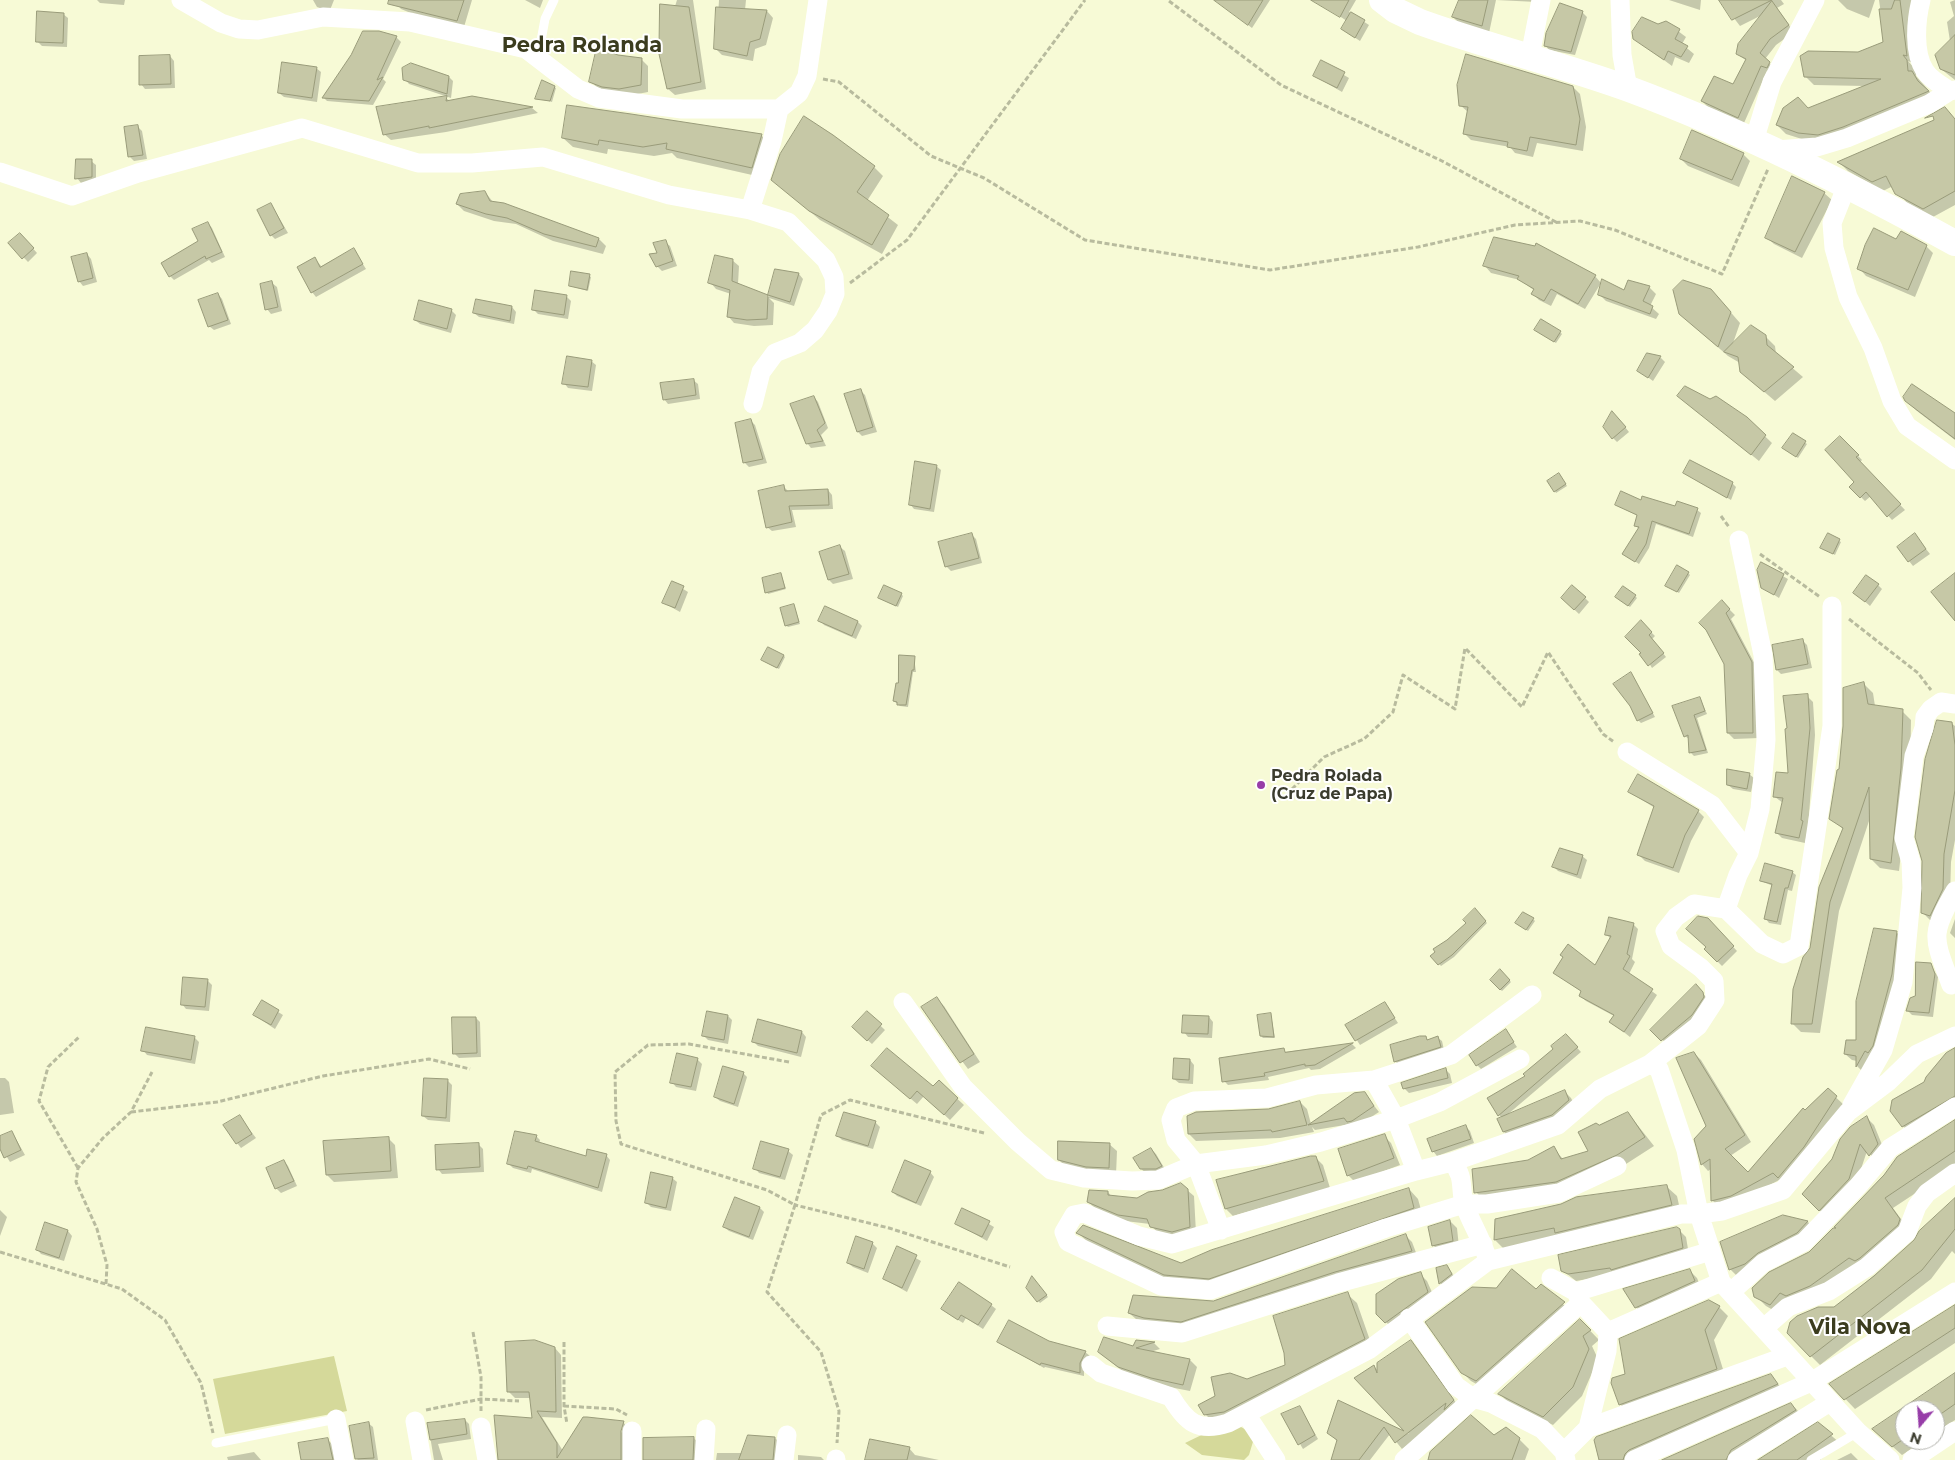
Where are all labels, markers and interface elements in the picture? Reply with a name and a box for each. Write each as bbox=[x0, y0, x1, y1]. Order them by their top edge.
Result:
district label: Pedra Rolanda bbox=[502, 33, 662, 59]
place label: Pedra Rolada (Cruz de Papa) bbox=[1271, 766, 1393, 804]
marker: Pedra Rolada (Cruz de Papa) bbox=[1255, 779, 1267, 791]
district label: Vila Nova bbox=[1809, 1315, 1911, 1341]
north arrow bbox=[1895, 1400, 1945, 1450]
text: N bbox=[1908, 1428, 1924, 1449]

